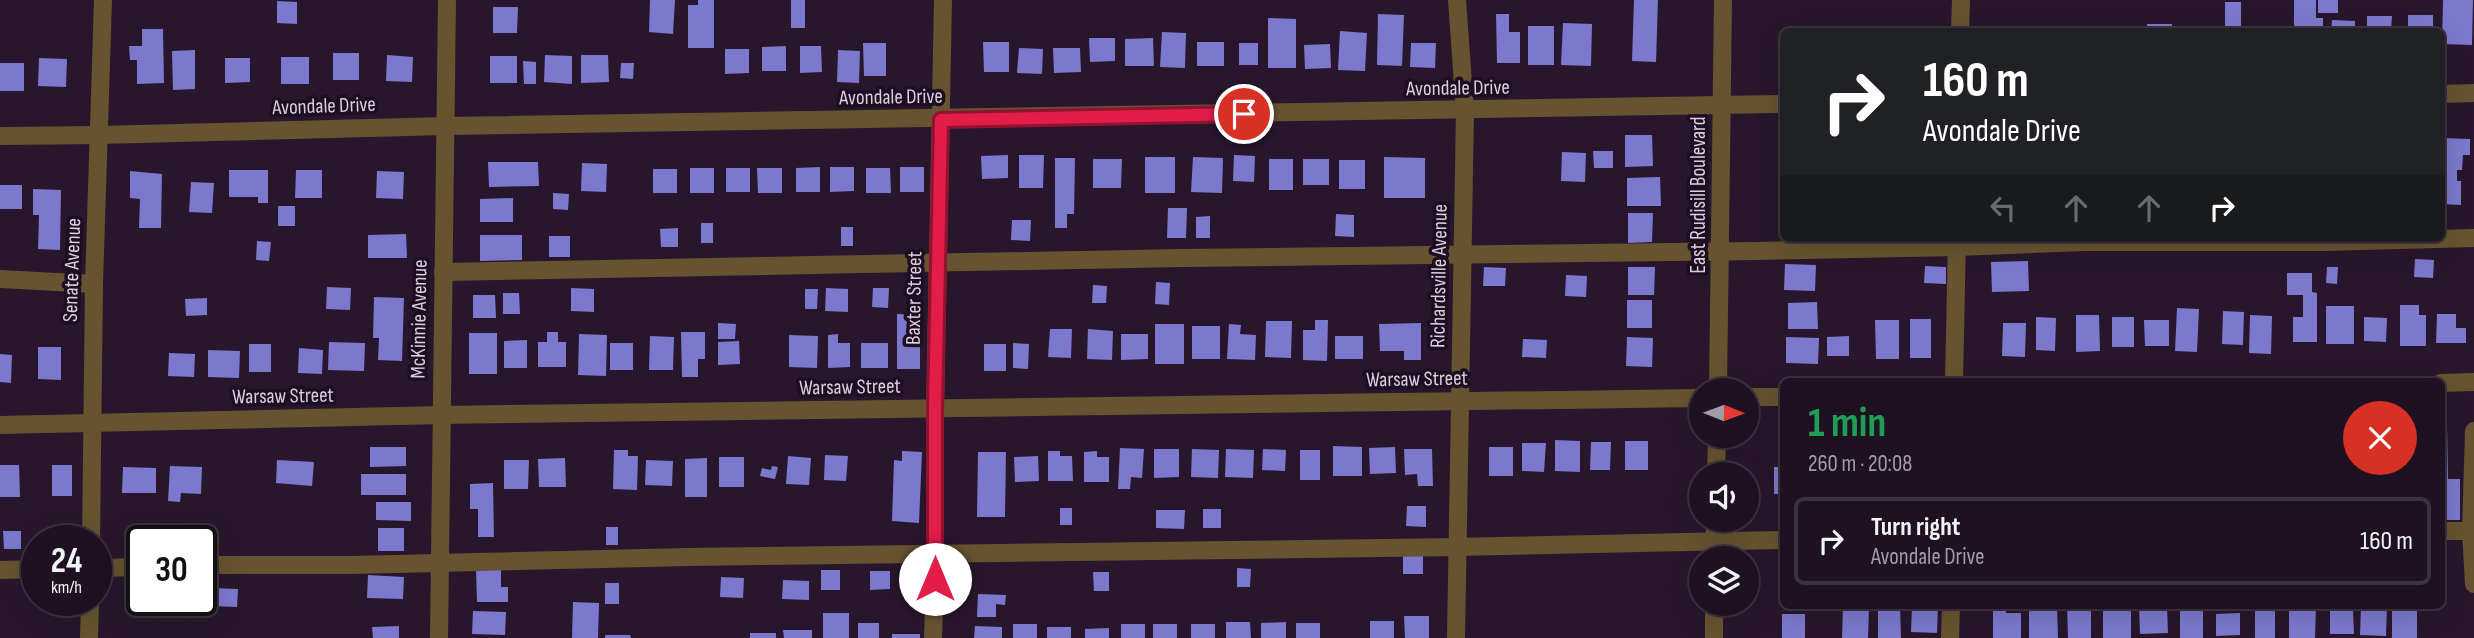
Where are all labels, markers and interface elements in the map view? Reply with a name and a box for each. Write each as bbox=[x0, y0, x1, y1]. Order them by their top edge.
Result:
text: 160 m bbox=[1923, 52, 2029, 111]
icon: right bbox=[1808, 56, 1899, 147]
street label: Avondale Drive bbox=[1405, 75, 1510, 101]
street label: Avondale Drive bbox=[838, 84, 943, 110]
pin bbox=[1214, 84, 1274, 144]
street label: Avondale Drive bbox=[271, 92, 376, 120]
icon: arrive bbox=[1225, 95, 1263, 133]
text: Avondale Drive bbox=[1923, 112, 2081, 151]
street label: East Rudisill Boulevard bbox=[1686, 117, 1711, 273]
icon: left bbox=[1984, 189, 2022, 227]
icon: ahead bbox=[2057, 189, 2095, 227]
icon: ahead bbox=[2130, 189, 2168, 227]
icon: right bbox=[2203, 189, 2241, 227]
street label: Richardsville Avenue bbox=[1425, 204, 1453, 348]
street label: Senate Avenue bbox=[58, 218, 86, 322]
street label: Baxter Street bbox=[901, 251, 927, 345]
street label: McKinnie Avenue bbox=[405, 259, 433, 379]
street label: Warsaw Street bbox=[1366, 366, 1468, 392]
street label: Warsaw Street bbox=[799, 374, 901, 400]
north arrow bbox=[1689, 378, 1759, 448]
map controls bbox=[1689, 378, 1759, 616]
street label: Warsaw Street bbox=[232, 383, 334, 409]
text: 1 min bbox=[1808, 398, 1886, 449]
button: close bbox=[2343, 401, 2417, 475]
text: 260 m · 20:08 bbox=[1808, 450, 1912, 478]
button: sound bbox=[1689, 462, 1759, 532]
text: Turn right bbox=[1871, 512, 1960, 543]
icon: right bbox=[1812, 522, 1850, 560]
speed limit sign: 30 bbox=[126, 525, 217, 616]
text: 160 m bbox=[2360, 526, 2413, 557]
text: 24 bbox=[51, 540, 82, 583]
position arrow bbox=[898, 542, 972, 616]
text: Avondale Drive bbox=[1871, 543, 1984, 571]
button: layers bbox=[1689, 546, 1759, 616]
text: km/h bbox=[51, 577, 82, 598]

